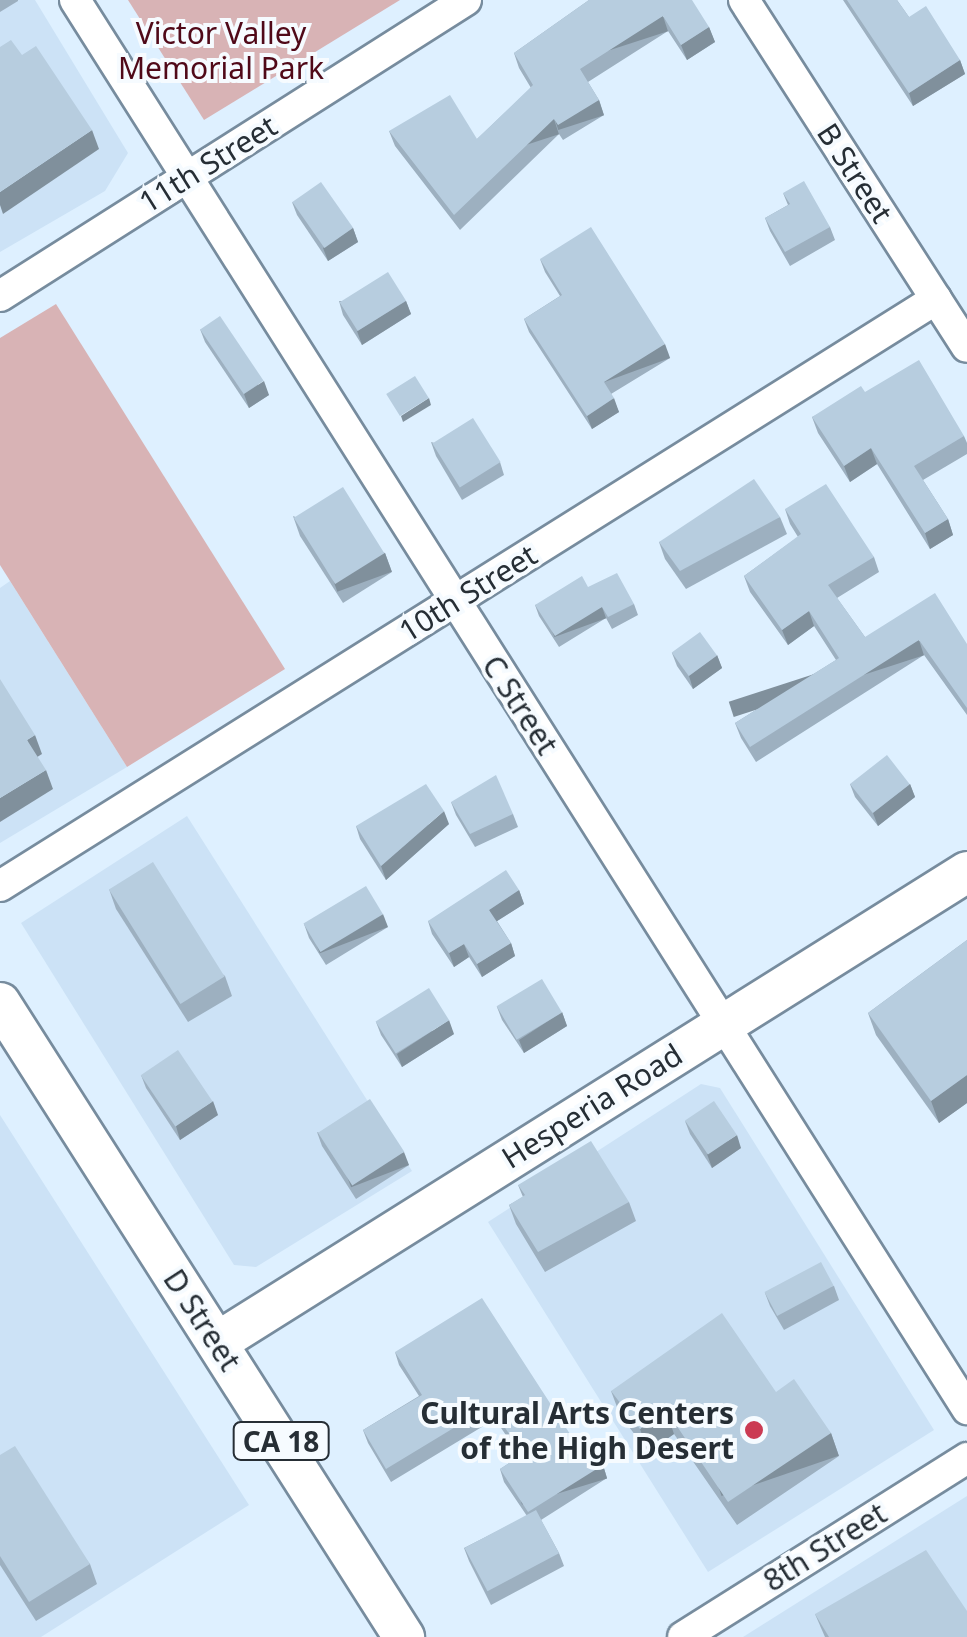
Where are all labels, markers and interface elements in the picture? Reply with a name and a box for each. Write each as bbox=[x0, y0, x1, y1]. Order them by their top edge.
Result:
park label: Victor Valley Memorial Park bbox=[118, 15, 324, 86]
street label: 11th Street bbox=[133, 108, 283, 220]
street label: B Street bbox=[810, 117, 900, 229]
street label: 10th Street bbox=[393, 537, 543, 649]
street label: C Street bbox=[475, 649, 565, 761]
street label: Hesperia Road bbox=[495, 1036, 689, 1176]
street label: D Street bbox=[156, 1263, 248, 1377]
place label: Cultural Arts Centers of the High Desert bbox=[420, 1395, 734, 1466]
road number: CA 18 bbox=[231, 1418, 331, 1464]
marker: Cultural Arts Centers of the High Desert bbox=[743, 1419, 765, 1441]
street label: 8th Street bbox=[757, 1495, 893, 1599]

